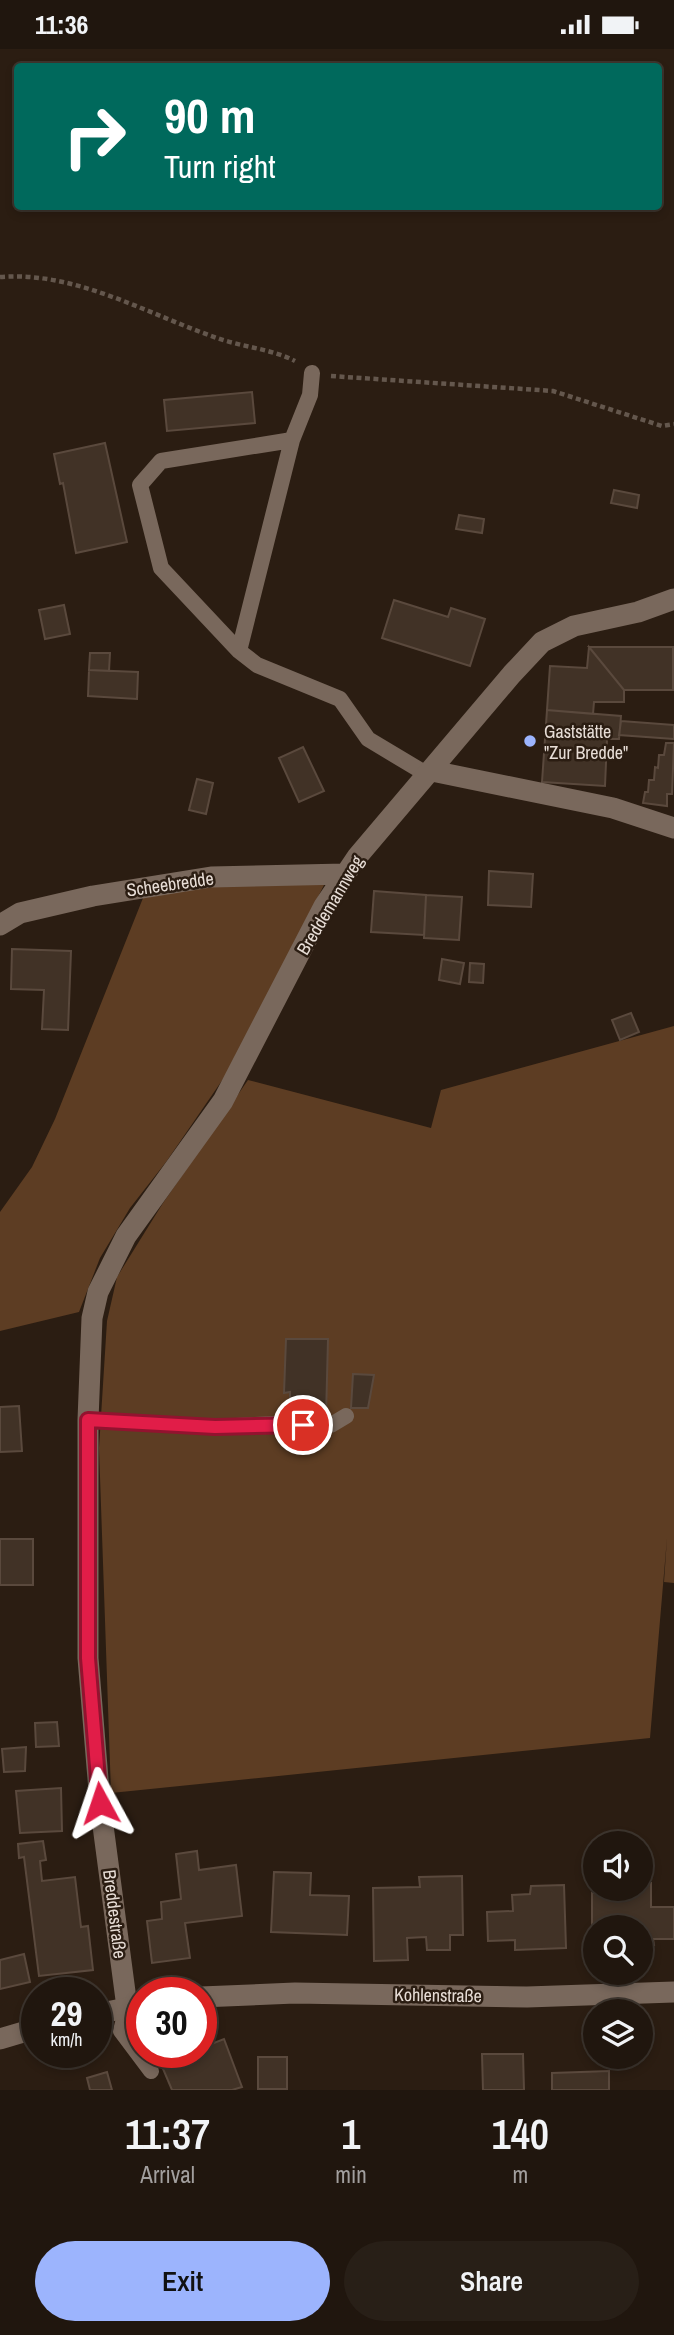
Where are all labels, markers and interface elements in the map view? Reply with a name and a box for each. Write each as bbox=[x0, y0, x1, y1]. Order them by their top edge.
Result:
text: 11:36 bbox=[35, 7, 88, 42]
text: 90 m bbox=[164, 82, 256, 148]
icon: right bbox=[49, 91, 140, 182]
text: Turn right bbox=[164, 145, 276, 188]
place label: Gaststätte "Zur Bredde" bbox=[544, 719, 628, 765]
marker: Gaststätte "Zur Bredde" bbox=[522, 733, 538, 749]
street label: Breddemannweg bbox=[291, 850, 370, 959]
street label: Scheebredde bbox=[125, 866, 215, 902]
pin bbox=[273, 1395, 333, 1455]
icon: arrive bbox=[284, 1406, 322, 1444]
position arrow bbox=[63, 1766, 137, 1840]
map controls bbox=[583, 1831, 653, 2069]
button: sound bbox=[583, 1831, 653, 1901]
street label: Breddestraße bbox=[97, 1868, 133, 1960]
button: search bbox=[583, 1915, 653, 1985]
speed limit sign: 30 bbox=[126, 1977, 217, 2068]
street label: Kohlenstraße bbox=[394, 1982, 482, 2008]
text: 29 bbox=[51, 1990, 82, 2037]
button: layers bbox=[583, 1999, 653, 2069]
text: km/h bbox=[51, 2027, 83, 2052]
text: 11:37 bbox=[125, 2106, 210, 2162]
text: 1 bbox=[341, 2106, 360, 2162]
text: 140 bbox=[492, 2106, 549, 2162]
text: Arrival bbox=[140, 2159, 195, 2190]
text: min bbox=[335, 2159, 367, 2190]
text: m bbox=[512, 2159, 528, 2190]
button: Exit bbox=[35, 2241, 330, 2321]
button: Share bbox=[344, 2241, 639, 2321]

